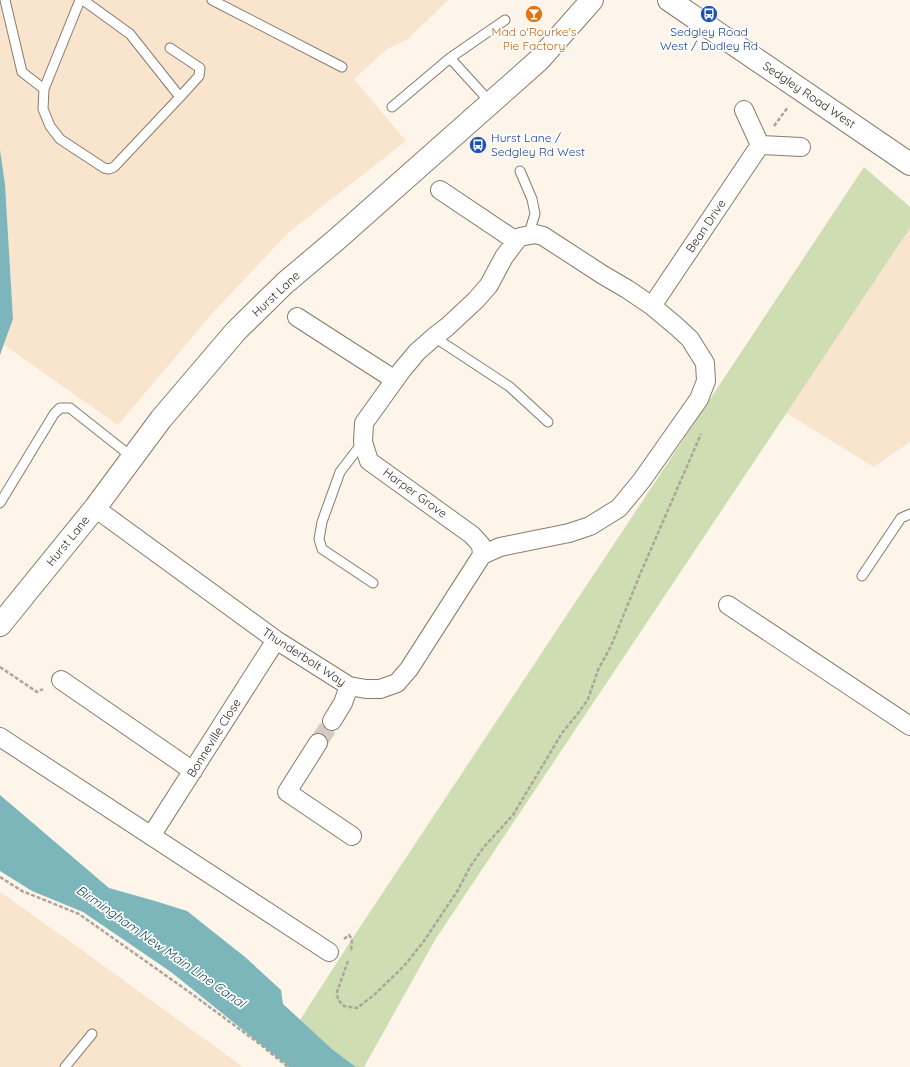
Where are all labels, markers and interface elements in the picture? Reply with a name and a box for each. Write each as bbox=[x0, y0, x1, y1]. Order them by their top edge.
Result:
bar icon: Mad o'Rourke's Pie Factory bbox=[524, 4, 544, 24]
bus stop icon: Sedgley Road West / Dudley Rd bbox=[699, 4, 719, 24]
place label: Mad o'Rourke's Pie Factory bbox=[492, 24, 577, 53]
place label: Sedgley Road West / Dudley Rd bbox=[660, 24, 758, 53]
street label: Sedgley Road West bbox=[760, 58, 859, 131]
place label: Hurst Lane / Sedgley Rd West bbox=[491, 130, 585, 159]
bus stop icon: Hurst Lane / Sedgley Rd West bbox=[468, 135, 488, 155]
street label: Bean Drive bbox=[682, 196, 729, 255]
street label: Hurst Lane bbox=[248, 267, 303, 320]
street label: Harper Grove bbox=[380, 464, 450, 521]
street label: Hurst Lane bbox=[43, 512, 93, 569]
street label: Thunderbolt Way bbox=[260, 624, 349, 689]
street label: Bonneville Close bbox=[183, 695, 244, 780]
water label: Birmingham New Main Line Canal bbox=[73, 881, 250, 1012]

